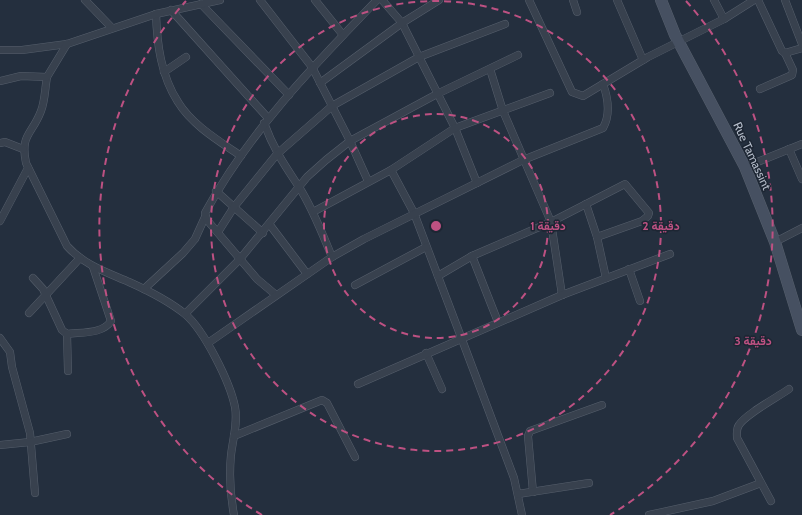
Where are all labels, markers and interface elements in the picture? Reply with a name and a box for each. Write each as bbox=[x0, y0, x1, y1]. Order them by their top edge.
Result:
street label: Rue Tamassint bbox=[730, 120, 775, 192]
text: 1 دقيقة bbox=[530, 218, 566, 233]
text: 2 دقيقة bbox=[642, 218, 680, 233]
centre of rings bbox=[429, 219, 443, 233]
text: 3 دقيقة bbox=[734, 333, 772, 348]

